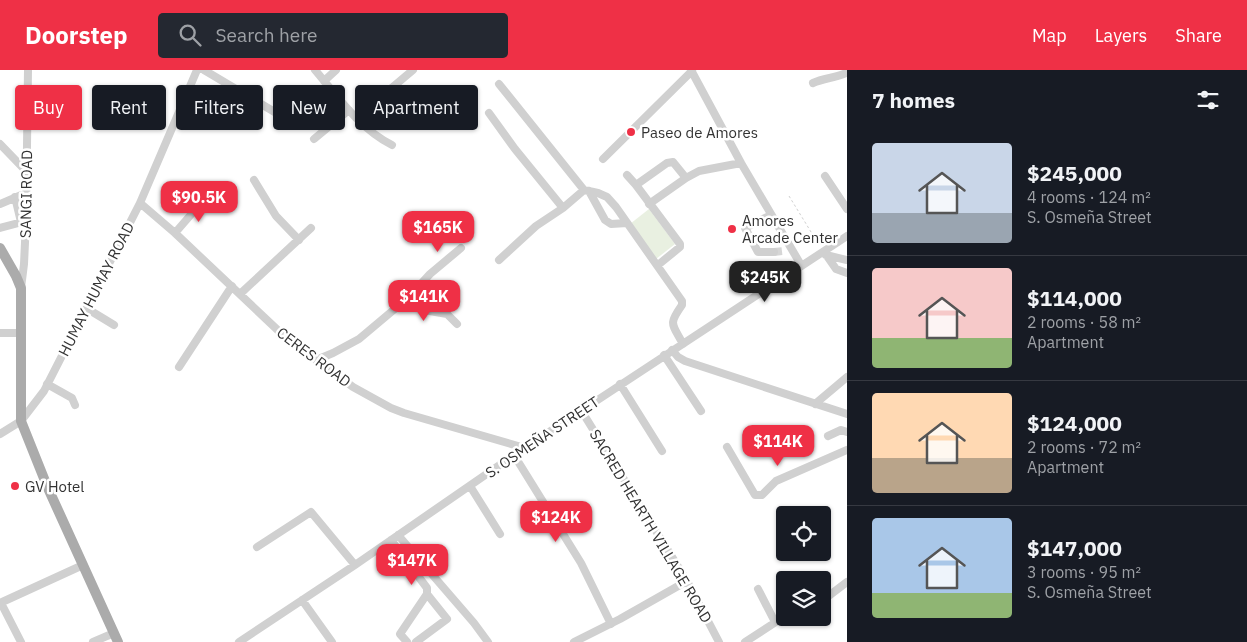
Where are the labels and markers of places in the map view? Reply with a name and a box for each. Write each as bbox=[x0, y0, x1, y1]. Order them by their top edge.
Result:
place label: Paseo de Amores bbox=[641, 123, 758, 142]
marker: Paseo de Amores bbox=[625, 126, 637, 138]
pin: $90.5K bbox=[158, 180, 240, 223]
pin: $165K bbox=[403, 210, 473, 253]
place label: Amores Arcade Center bbox=[742, 211, 839, 247]
marker: Amores Arcade Center bbox=[726, 223, 738, 235]
pin: $245K bbox=[730, 260, 800, 303]
pin: $141K bbox=[389, 280, 459, 322]
pin: $114K bbox=[743, 424, 813, 467]
place label: GV Hotel bbox=[25, 477, 84, 496]
marker: GV Hotel bbox=[9, 480, 21, 492]
pin: $124K bbox=[521, 500, 591, 543]
pin: $147K bbox=[377, 544, 447, 586]

